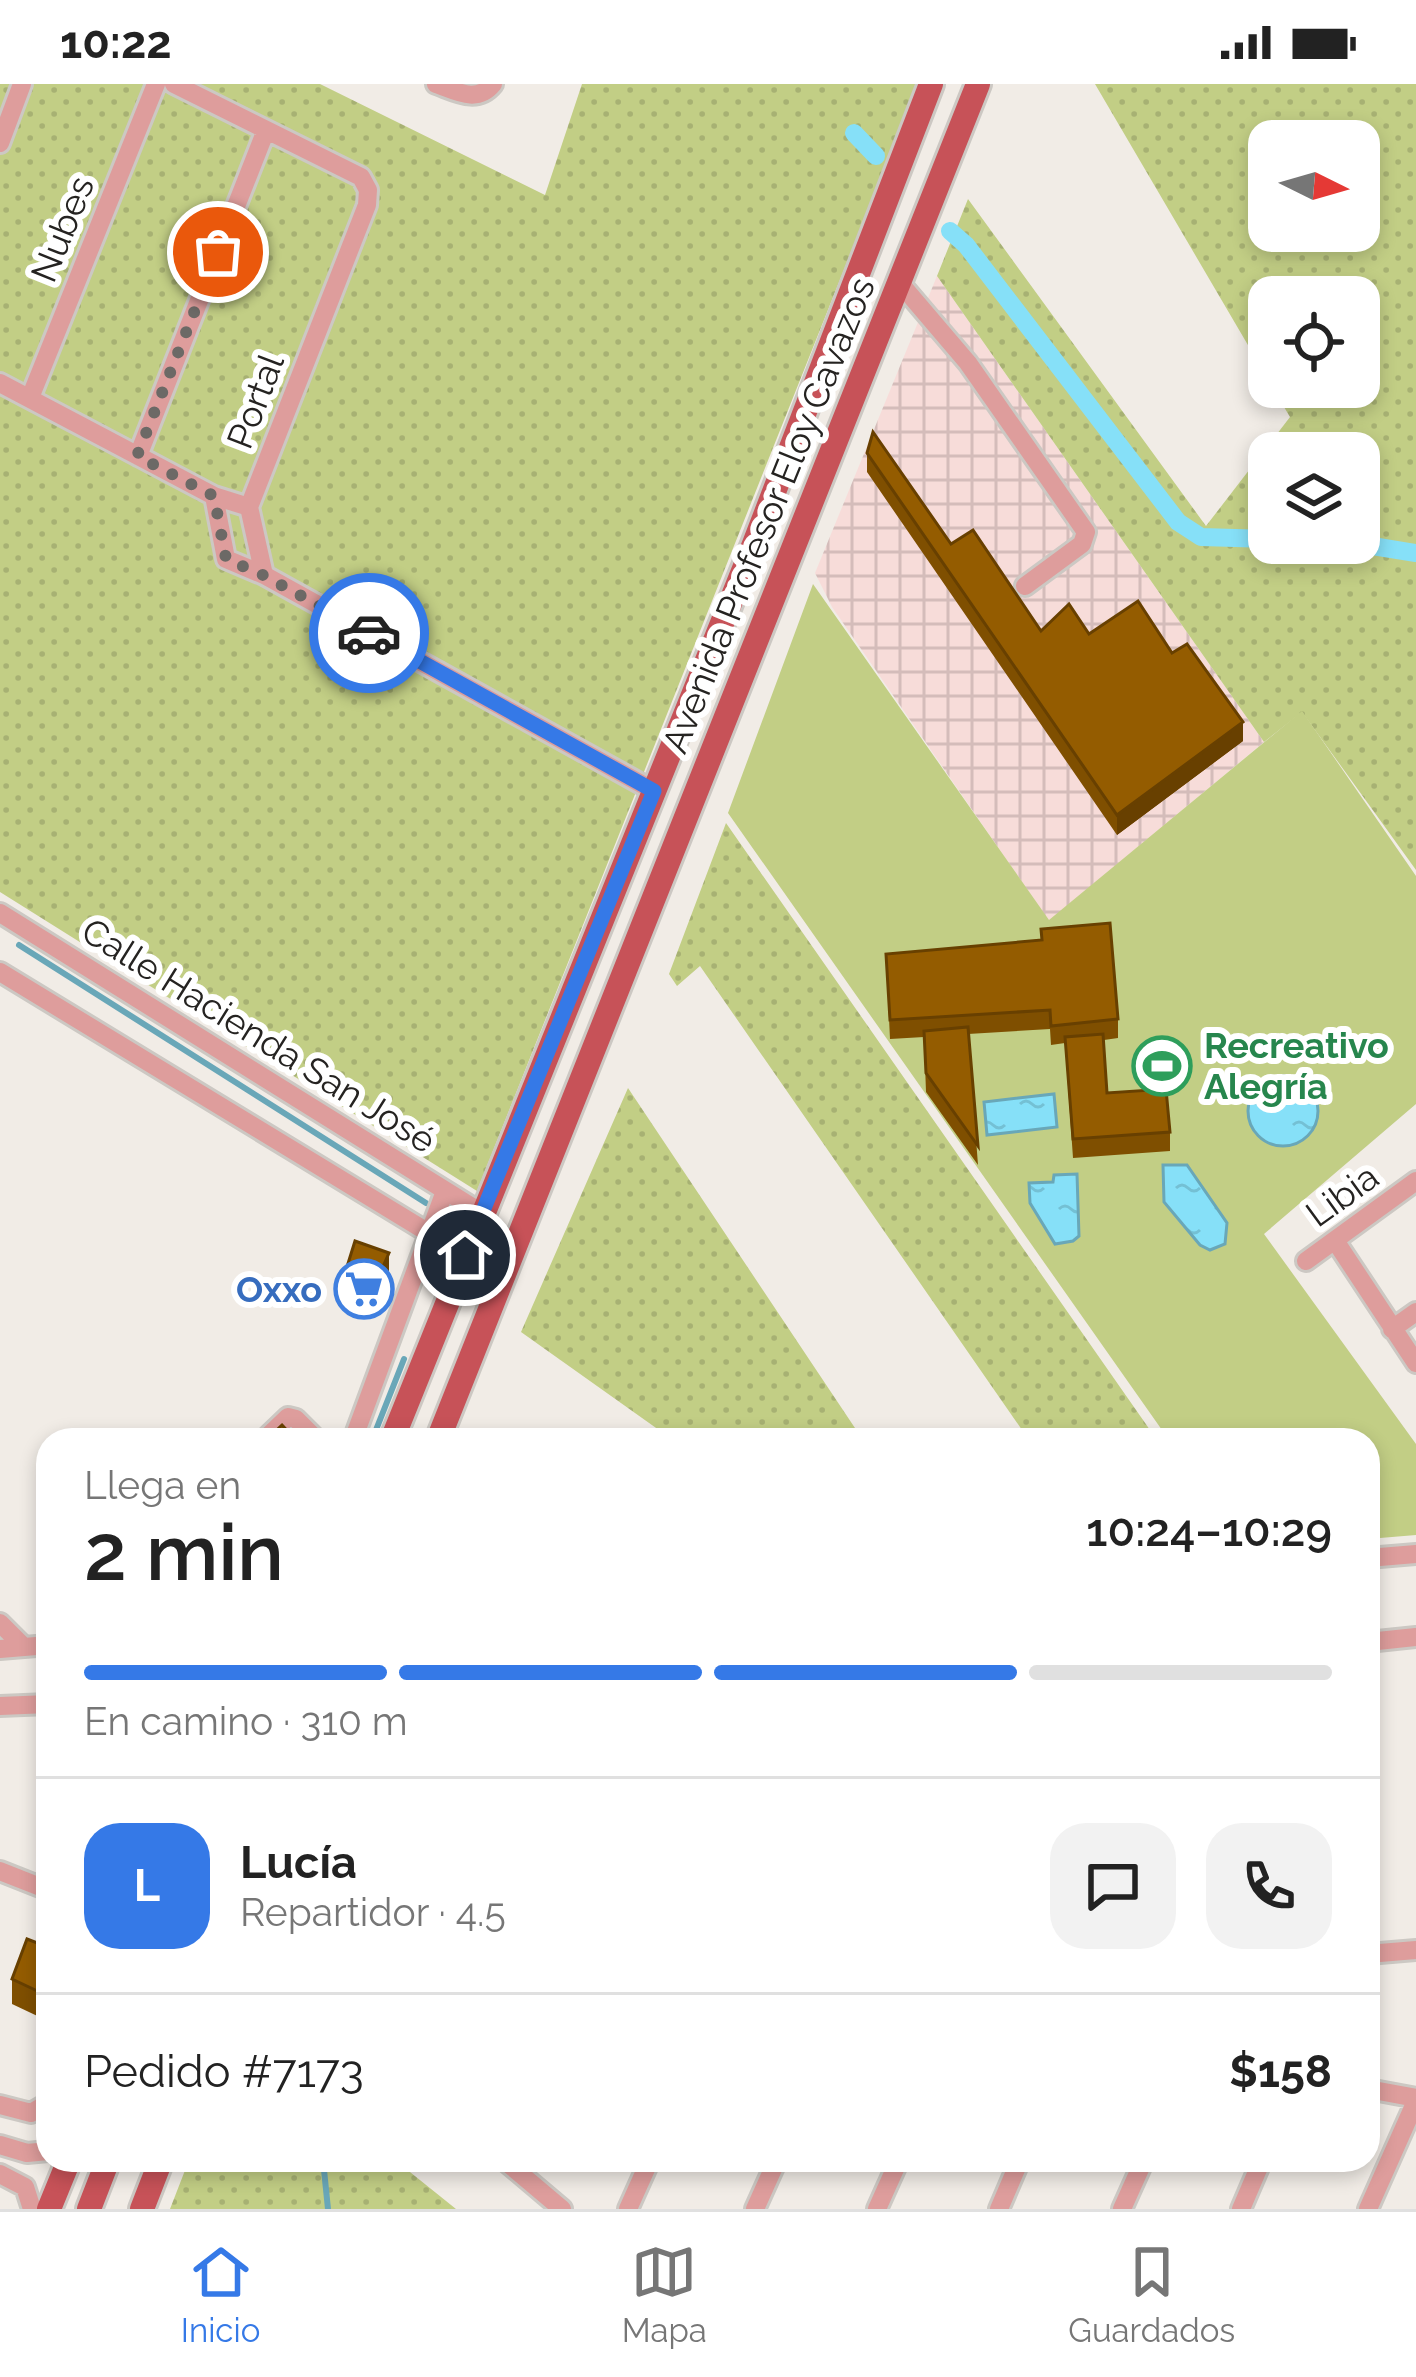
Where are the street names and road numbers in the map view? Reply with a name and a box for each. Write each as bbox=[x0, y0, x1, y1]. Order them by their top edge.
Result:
street label: Nubes bbox=[22, 170, 102, 288]
street label: Avenida Profesor Eloy Cavazos bbox=[653, 271, 883, 759]
street label: Portal bbox=[218, 348, 292, 454]
street label: Calle Hacienda San José bbox=[75, 909, 443, 1161]
street label: Libia bbox=[1298, 1155, 1386, 1235]

